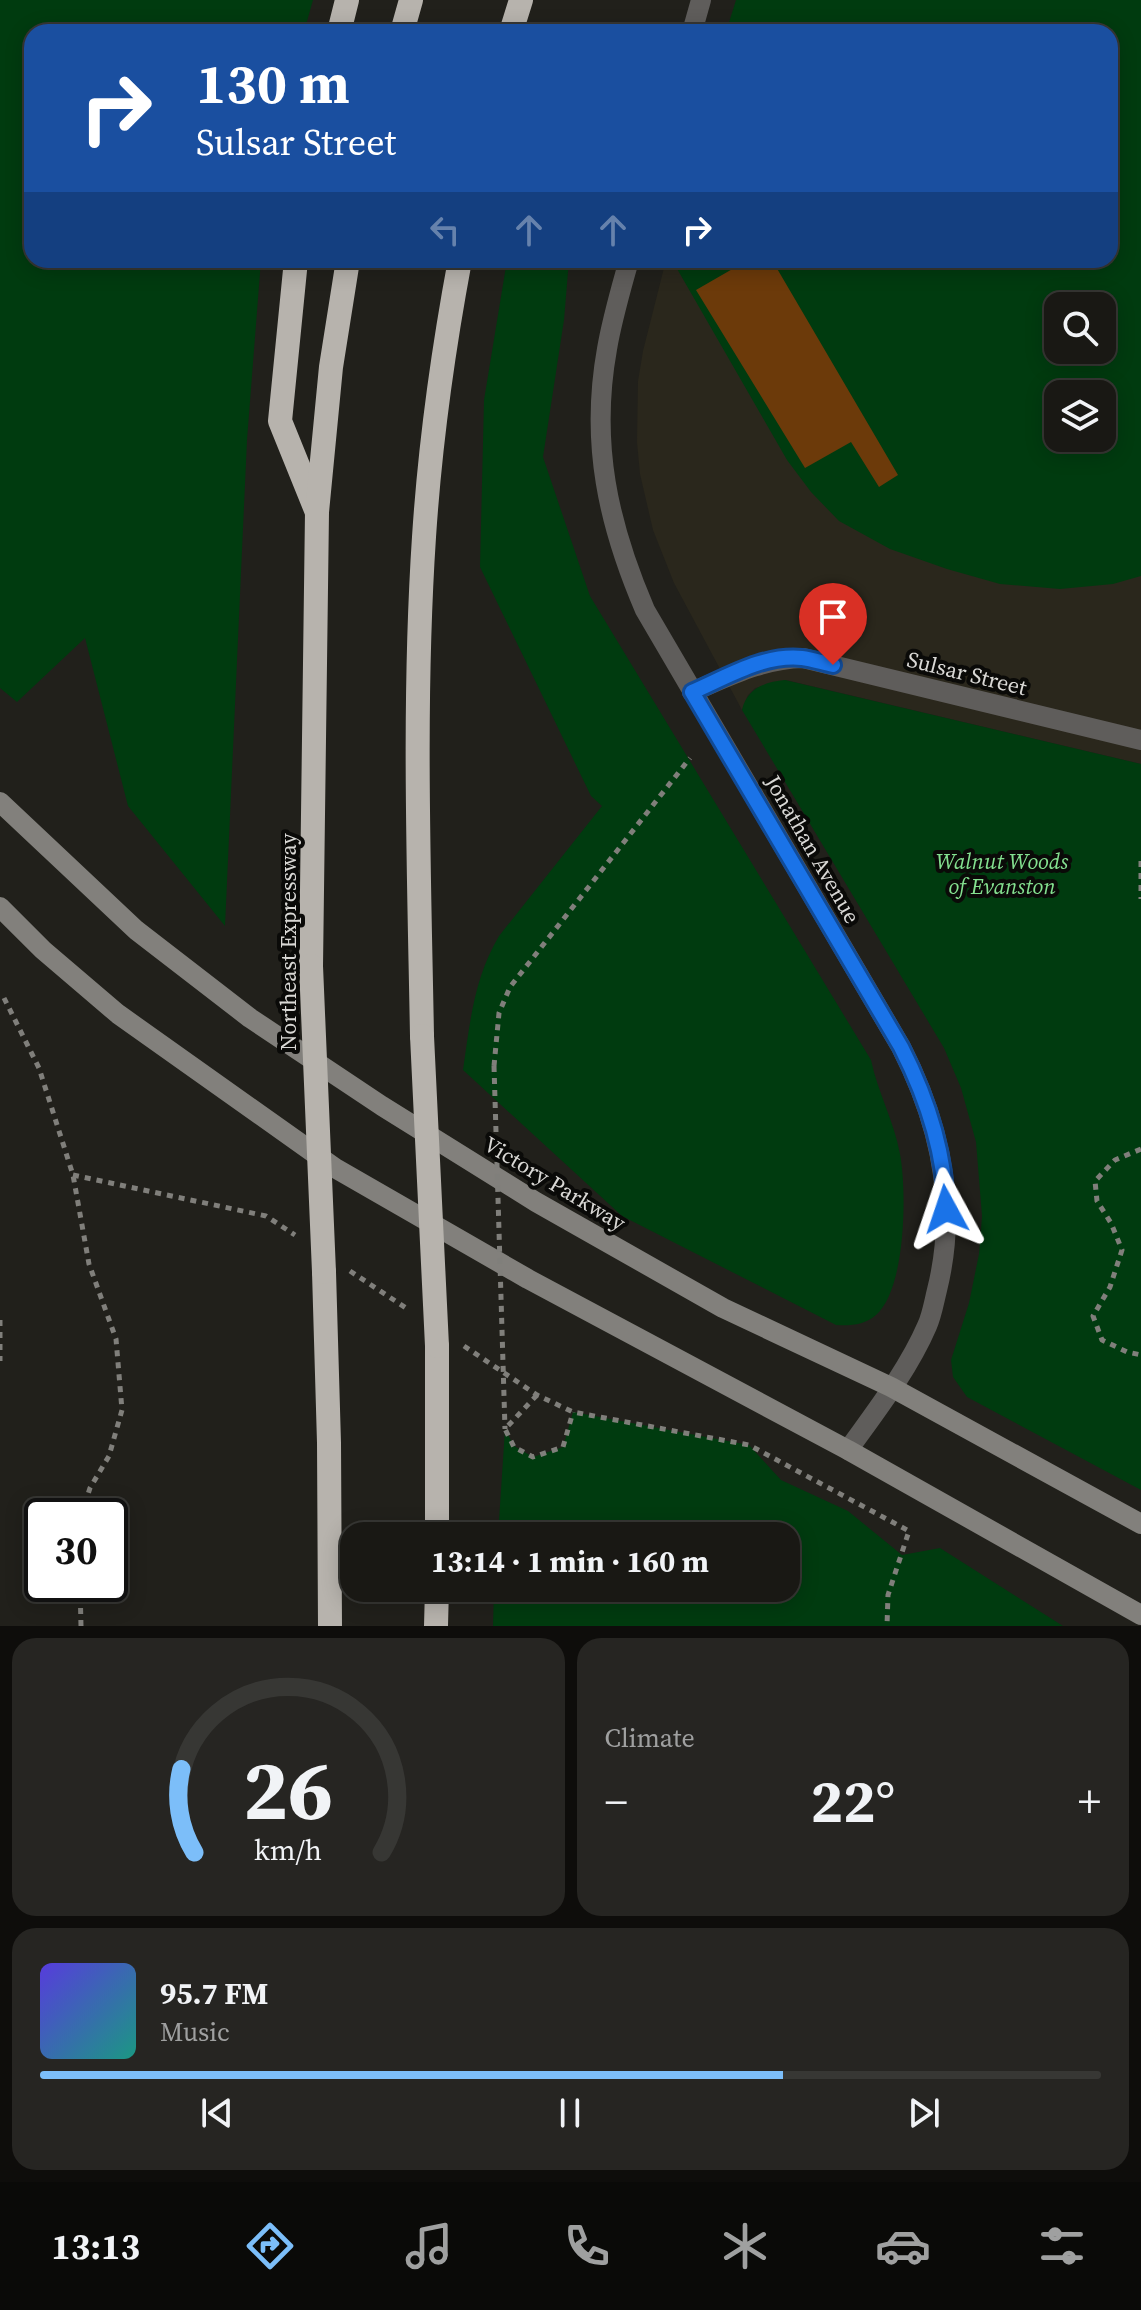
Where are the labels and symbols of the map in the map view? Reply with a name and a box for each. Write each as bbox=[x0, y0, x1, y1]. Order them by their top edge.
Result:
pin bbox=[799, 583, 867, 665]
street label: Sulsar Street bbox=[904, 644, 1031, 703]
street label: Jonathan Avenue bbox=[758, 769, 868, 929]
street label: Northeast Expressway bbox=[273, 833, 303, 1051]
park label: Walnut Woods of Evanston bbox=[936, 846, 1068, 901]
street label: Victory Parkway bbox=[479, 1129, 632, 1238]
position arrow bbox=[904, 1167, 988, 1251]
speed limit sign: 30 bbox=[24, 1498, 128, 1602]

